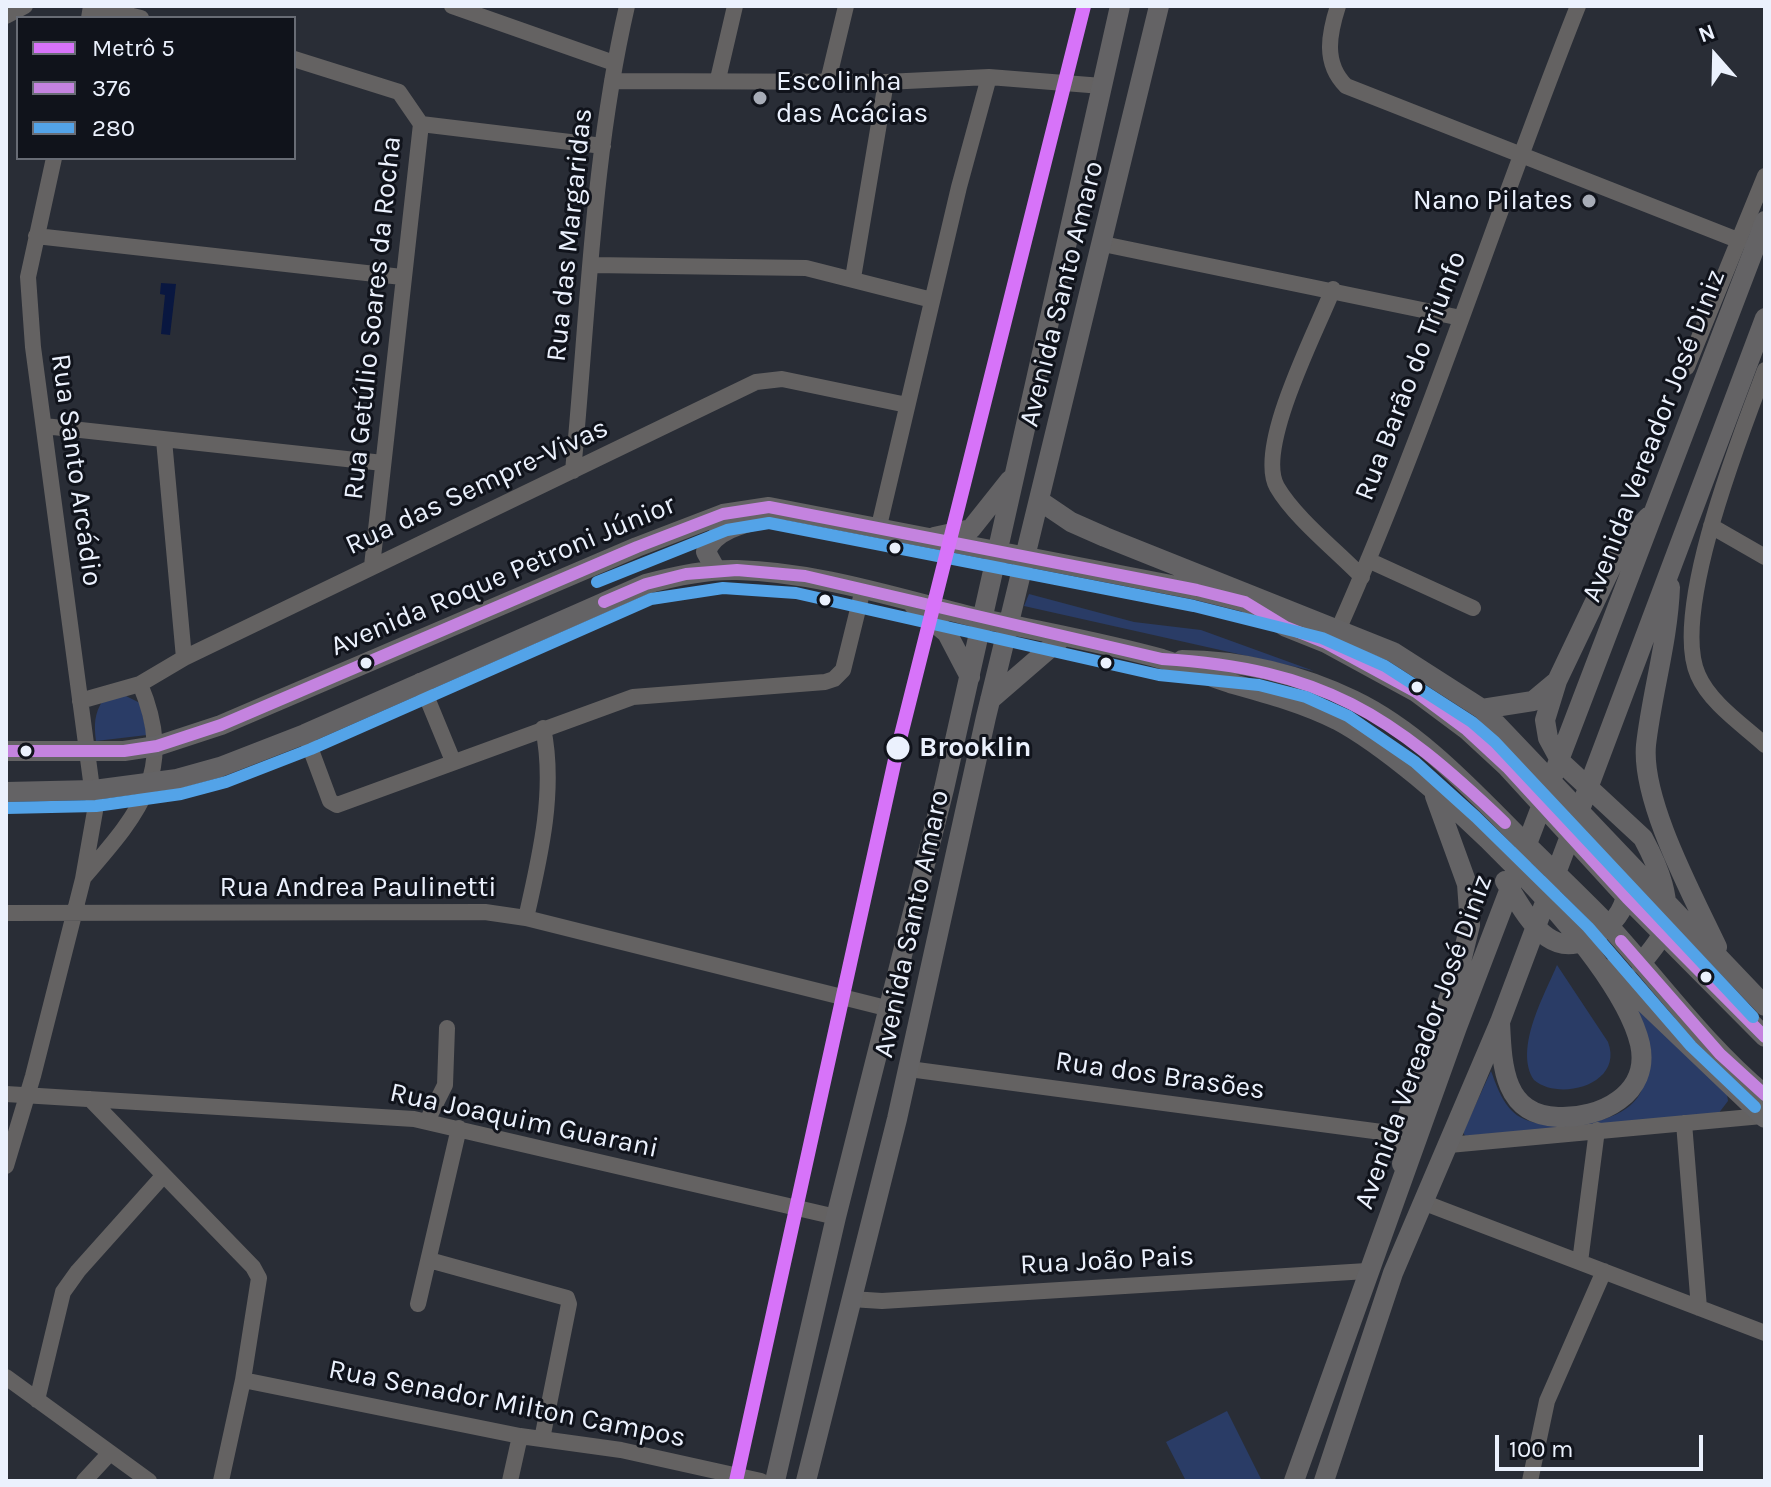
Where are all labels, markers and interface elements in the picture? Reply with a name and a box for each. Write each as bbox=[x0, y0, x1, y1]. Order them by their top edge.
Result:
legend bbox=[16, 16, 296, 160]
north arrow bbox=[1675, 16, 1755, 96]
text: N bbox=[1695, 19, 1719, 48]
text: Metrô 5 bbox=[92, 34, 175, 62]
place label: Escolinha das Acácias bbox=[776, 65, 928, 131]
text: 376 bbox=[92, 74, 131, 102]
marker: Escolinha das Acácias bbox=[751, 89, 769, 107]
street label: Rua das Margaridas bbox=[540, 107, 600, 363]
text: 280 bbox=[92, 114, 135, 142]
street label: Rua Getúlio Soares da Rocha bbox=[337, 134, 409, 502]
street label: Avenida Santo Amaro bbox=[1013, 158, 1111, 430]
place label: Nano Pilates bbox=[1413, 184, 1573, 218]
marker: Nano Pilates bbox=[1580, 192, 1598, 210]
street label: Rua Barão do Triunfo bbox=[1348, 247, 1474, 505]
street label: Avenida Vereador José Diniz bbox=[1575, 265, 1733, 607]
street label: Rua Santo Arcádio bbox=[43, 352, 109, 588]
street label: Rua das Sempre-Vivas bbox=[340, 411, 614, 563]
street label: Avenida Roque Petroni Júnior bbox=[326, 488, 680, 664]
unlabelled marker bbox=[887, 540, 903, 556]
unlabelled marker bbox=[817, 592, 833, 608]
unlabelled marker bbox=[358, 655, 374, 671]
unlabelled marker bbox=[1098, 655, 1114, 671]
unlabelled marker bbox=[1409, 679, 1425, 695]
place label: Brooklin bbox=[919, 731, 1032, 765]
marker: Brooklin bbox=[884, 734, 912, 762]
unlabelled marker bbox=[18, 743, 34, 759]
street label: Avenida Santo Amaro bbox=[867, 787, 957, 1061]
street label: Avenida Vereador José Diniz bbox=[1348, 870, 1500, 1214]
street label: Rua Andrea Paulinetti bbox=[219, 871, 497, 905]
unlabelled marker bbox=[1698, 969, 1714, 985]
street label: Rua dos Brasões bbox=[1053, 1045, 1267, 1107]
street label: Rua Joaquim Guarani bbox=[387, 1076, 661, 1166]
street label: Rua João Pais bbox=[1019, 1240, 1195, 1282]
street label: Rua Senador Milton Campos bbox=[326, 1353, 688, 1455]
scale bar bbox=[1499, 1419, 1707, 1469]
text: 100 m bbox=[1509, 1435, 1574, 1463]

